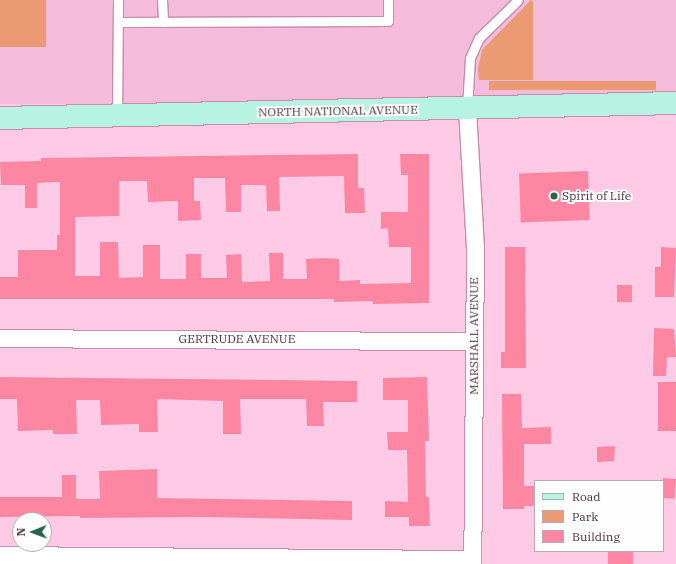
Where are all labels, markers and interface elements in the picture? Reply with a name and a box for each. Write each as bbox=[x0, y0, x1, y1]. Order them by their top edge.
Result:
street label: NORTH NATIONAL AVENUE bbox=[258, 102, 418, 120]
place label: Spirit of Life bbox=[562, 189, 631, 203]
marker: Spirit of Life bbox=[549, 191, 559, 201]
street label: MARSHALL AVENUE bbox=[467, 277, 481, 395]
street label: GERTRUDE AVENUE bbox=[179, 332, 295, 346]
legend bbox=[534, 480, 664, 552]
text: Road bbox=[572, 489, 601, 504]
text: Park bbox=[572, 509, 598, 524]
north arrow bbox=[12, 512, 52, 552]
text: N bbox=[14, 528, 28, 537]
text: Building bbox=[572, 529, 620, 544]

